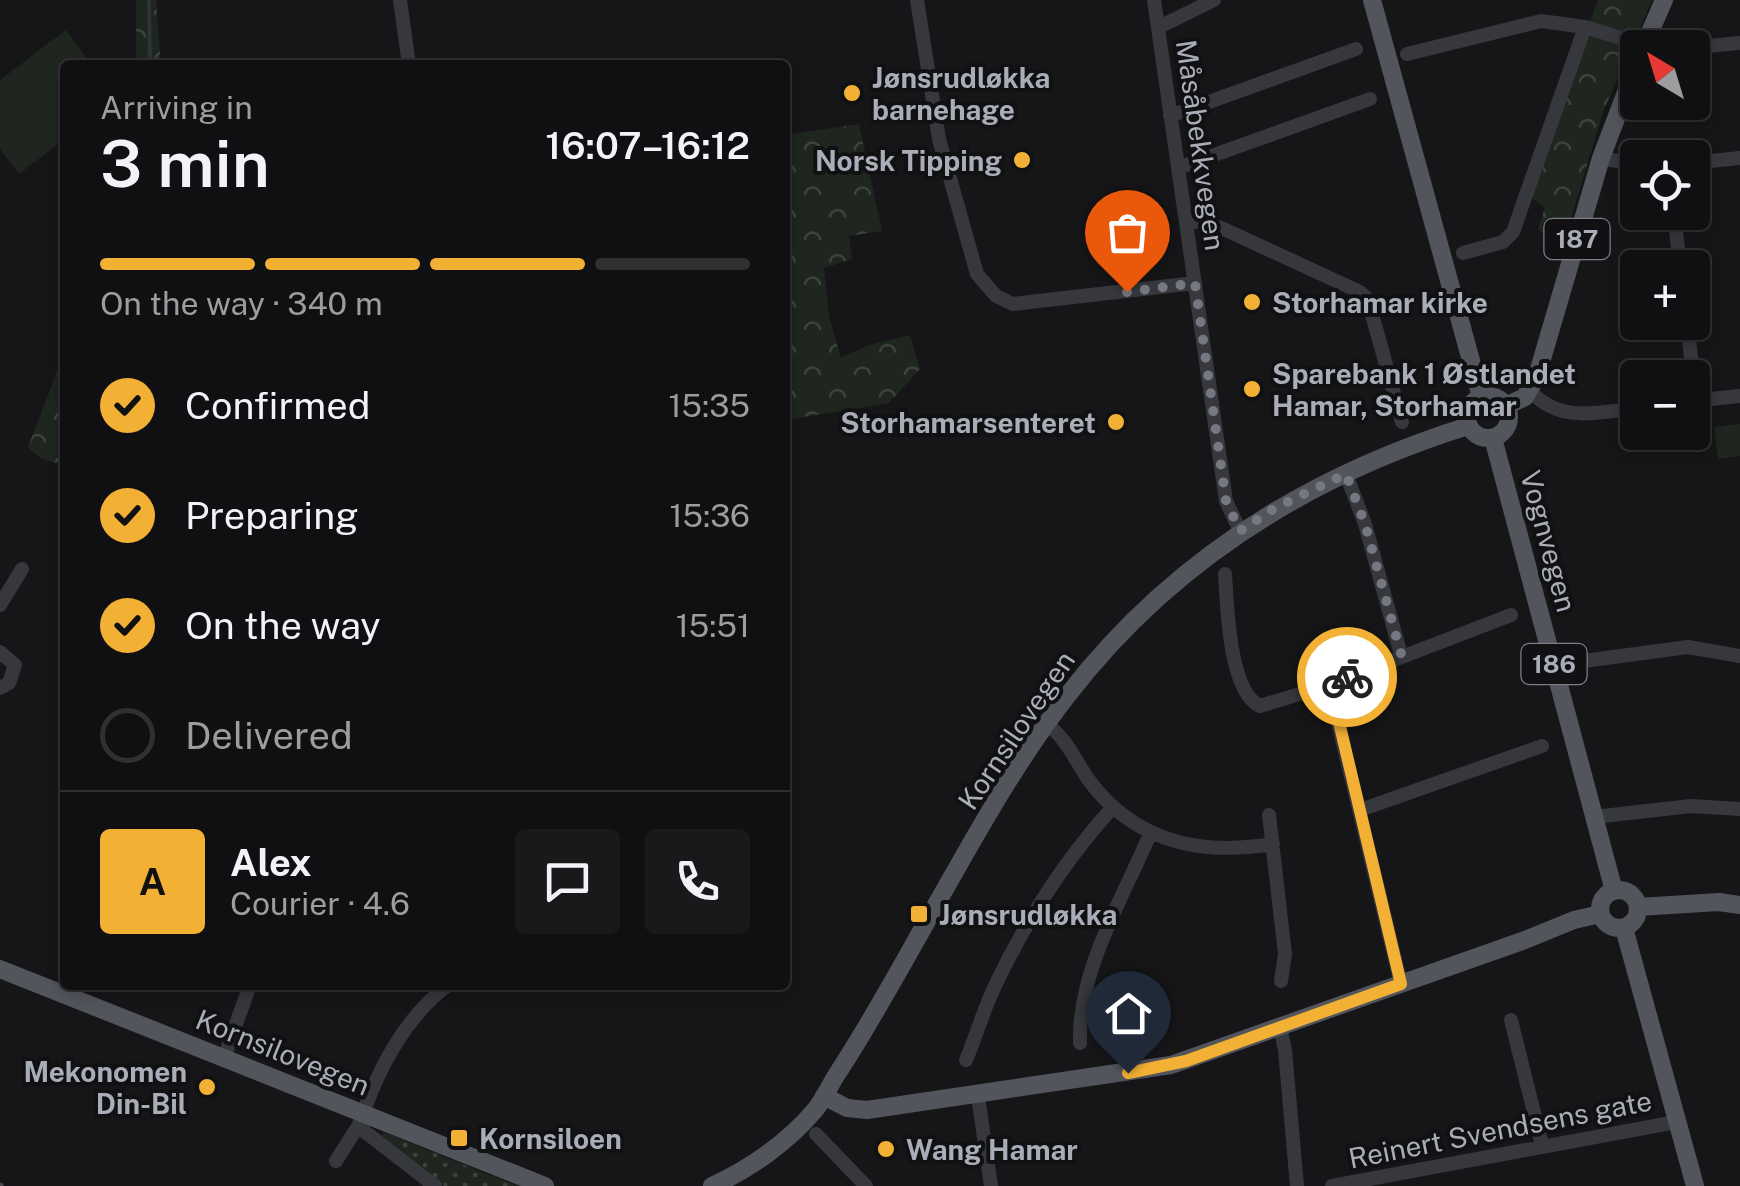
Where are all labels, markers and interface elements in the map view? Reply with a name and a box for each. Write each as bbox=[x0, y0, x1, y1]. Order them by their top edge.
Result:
north arrow bbox=[1620, 30, 1710, 120]
map controls bbox=[1620, 30, 1710, 450]
street label: Måsåbekkvegen bbox=[1170, 37, 1232, 253]
place label: Jønsrudløkka barnehage bbox=[872, 61, 1050, 126]
marker: Jønsrudløkka barnehage bbox=[841, 82, 863, 104]
text: Arriving in bbox=[100, 89, 253, 126]
text: 16:07–16:12 bbox=[545, 123, 750, 168]
text: 3 min bbox=[100, 125, 270, 202]
button: locate bbox=[1620, 140, 1710, 230]
place label: Norsk Tipping bbox=[815, 144, 1002, 177]
marker: Norsk Tipping bbox=[1011, 149, 1033, 171]
pin bbox=[1085, 190, 1170, 293]
icon: bag bbox=[1100, 205, 1155, 260]
road number: 187 bbox=[1544, 219, 1610, 259]
button: + bbox=[1620, 250, 1710, 340]
text: On the way · 340 m bbox=[100, 285, 383, 322]
place label: Storhamar kirke bbox=[1272, 286, 1488, 319]
marker: Storhamar kirke bbox=[1241, 291, 1263, 313]
place label: Sparebank 1 Østlandet Hamar, Storhamar bbox=[1272, 357, 1576, 422]
button: − bbox=[1620, 360, 1710, 450]
icon: check bbox=[100, 378, 155, 433]
marker: Sparebank 1 Østlandet Hamar, Storhamar bbox=[1241, 378, 1263, 400]
text: Confirmed bbox=[185, 383, 370, 428]
text: 15:35 bbox=[669, 387, 750, 424]
place label: Storhamarsenteret bbox=[840, 406, 1096, 439]
marker: Storhamarsenteret bbox=[1105, 411, 1127, 433]
street label: Vognvegen bbox=[1514, 467, 1584, 615]
icon: check bbox=[100, 488, 155, 543]
text: Preparing bbox=[185, 493, 359, 538]
text: 15:36 bbox=[669, 497, 750, 534]
icon: check bbox=[100, 598, 155, 653]
text: On the way bbox=[185, 603, 381, 648]
text: 15:51 bbox=[676, 607, 750, 644]
courier bbox=[1297, 627, 1397, 727]
street label: Kornsilovegen bbox=[951, 644, 1081, 816]
road number: 186 bbox=[1522, 644, 1586, 684]
icon: bike bbox=[1320, 650, 1375, 705]
text: Delivered bbox=[185, 713, 353, 758]
button: chat bbox=[515, 829, 620, 934]
button: phone bbox=[645, 829, 750, 934]
text: Alex bbox=[230, 840, 312, 885]
text: A bbox=[139, 859, 166, 904]
text: Courier · 4.6 bbox=[230, 885, 410, 922]
place label: Jønsrudløkka bbox=[939, 898, 1117, 931]
marker: Jønsrudløkka bbox=[908, 903, 930, 925]
pin bbox=[1086, 971, 1171, 1074]
icon: home bbox=[1101, 986, 1156, 1041]
street label: Kornsilovegen bbox=[191, 1002, 375, 1102]
place label: Mekonomen Din-Bil bbox=[23, 1055, 187, 1120]
marker: Mekonomen Din-Bil bbox=[196, 1076, 218, 1098]
street label: Reinert Svendsens gate bbox=[1345, 1083, 1655, 1175]
place label: Kornsiloen bbox=[479, 1122, 622, 1155]
marker: Kornsiloen bbox=[448, 1127, 470, 1149]
place label: Wang Hamar bbox=[906, 1133, 1078, 1166]
marker: Wang Hamar bbox=[875, 1138, 897, 1160]

